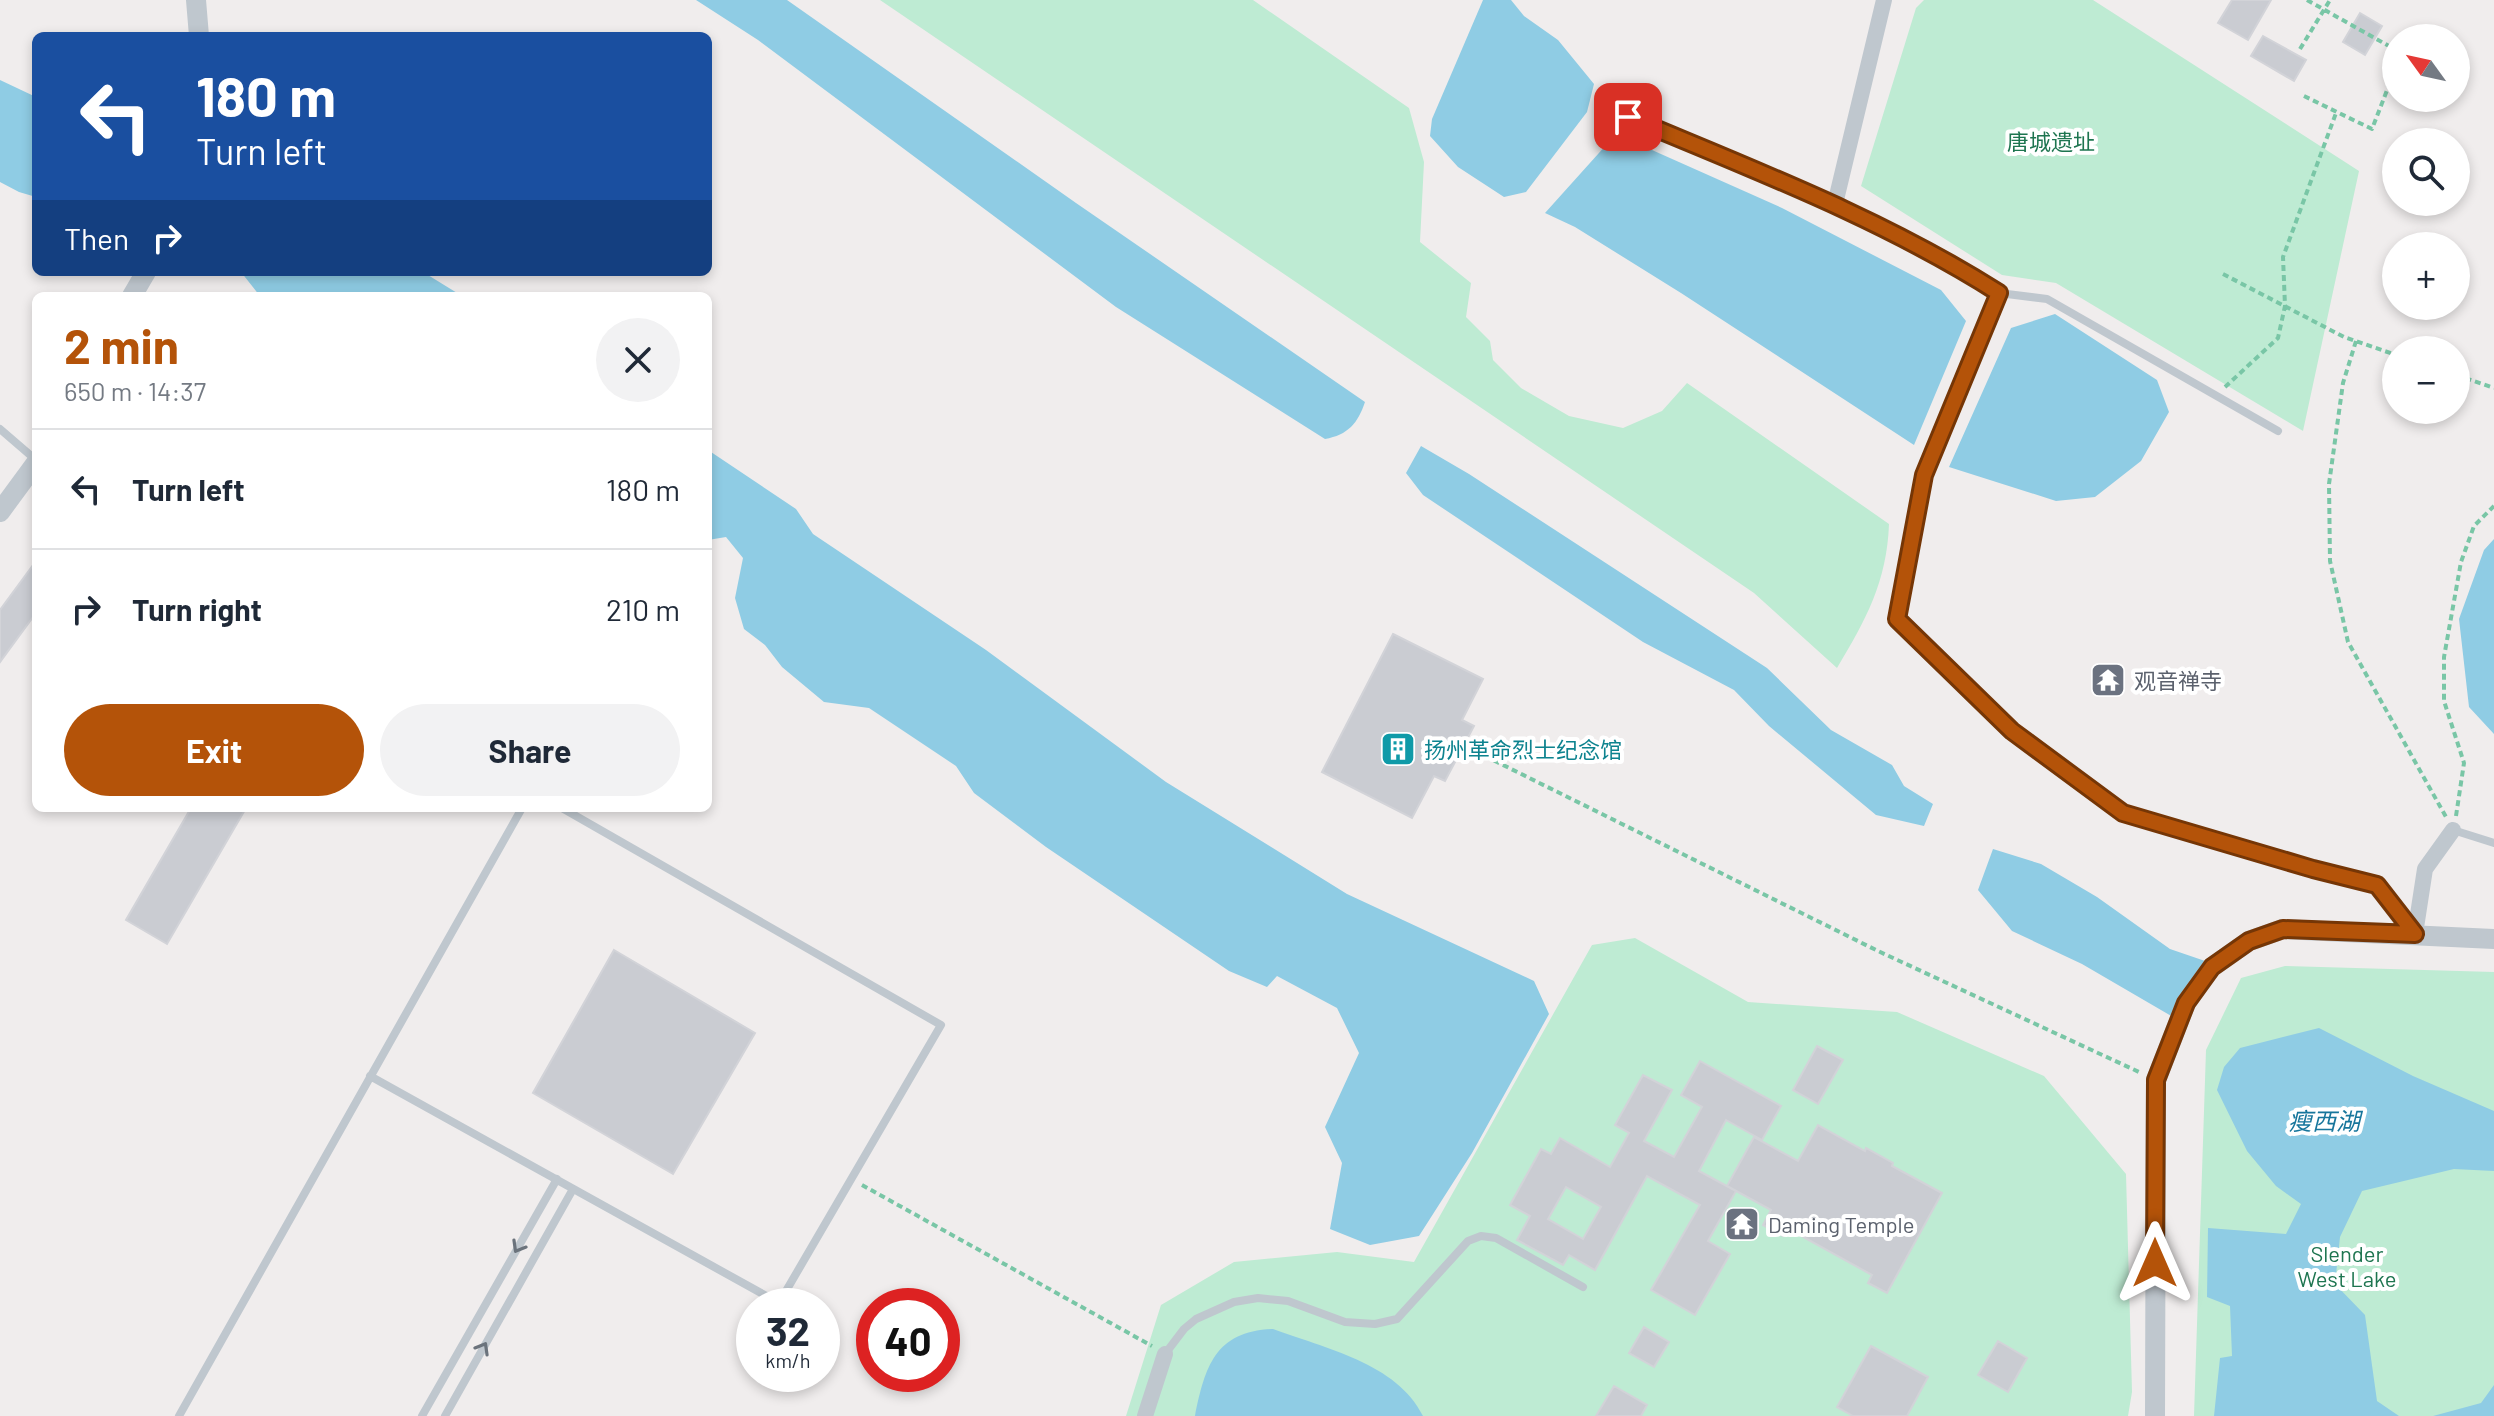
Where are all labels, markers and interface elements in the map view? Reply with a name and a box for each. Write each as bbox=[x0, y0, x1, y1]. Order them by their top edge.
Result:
north arrow bbox=[2382, 24, 2470, 112]
map controls bbox=[2382, 24, 2470, 424]
text: 180 m bbox=[196, 61, 336, 128]
icon: left bbox=[64, 64, 168, 168]
pin bbox=[1594, 83, 1662, 151]
icon: arrive bbox=[1606, 95, 1650, 139]
park label: 唐城遗址 bbox=[2007, 128, 2095, 154]
button: search bbox=[2382, 128, 2470, 216]
text: Turn left bbox=[196, 129, 327, 172]
icon: right bbox=[145, 216, 189, 260]
text: Then bbox=[64, 220, 129, 256]
button: + bbox=[2382, 232, 2470, 320]
text: 2 min bbox=[64, 316, 179, 374]
button: close bbox=[596, 318, 680, 402]
button: − bbox=[2382, 336, 2470, 424]
text: 650 m · 14:37 bbox=[64, 375, 206, 406]
icon: left bbox=[64, 467, 108, 511]
text: Turn left bbox=[132, 471, 245, 507]
text: 180 m bbox=[606, 471, 680, 507]
icon: right bbox=[64, 587, 108, 631]
text: Turn right bbox=[132, 591, 262, 627]
text: 210 m bbox=[606, 591, 680, 627]
temple icon: 观音禅寺 bbox=[2089, 661, 2127, 699]
place label: 观音禅寺 bbox=[2134, 667, 2222, 693]
button: Exit bbox=[64, 704, 364, 796]
button: Share bbox=[380, 704, 680, 796]
building icon: 扬州革命烈士纪念馆 bbox=[1379, 730, 1417, 768]
place label: 扬州革命烈士纪念馆 bbox=[1424, 736, 1622, 762]
water label: 瘦西湖 bbox=[2288, 1106, 2364, 1135]
temple icon: Daming Temple bbox=[1723, 1205, 1761, 1243]
place label: Daming Temple bbox=[1768, 1211, 1914, 1237]
position arrow bbox=[2113, 1221, 2197, 1305]
one-way arrow bbox=[512, 1238, 528, 1252]
park label: Slender West Lake bbox=[2298, 1240, 2396, 1291]
speed limit sign: 40 bbox=[856, 1288, 960, 1392]
text: 32 bbox=[766, 1306, 810, 1354]
one-way arrow bbox=[473, 1342, 489, 1357]
text: km/h bbox=[765, 1348, 811, 1372]

